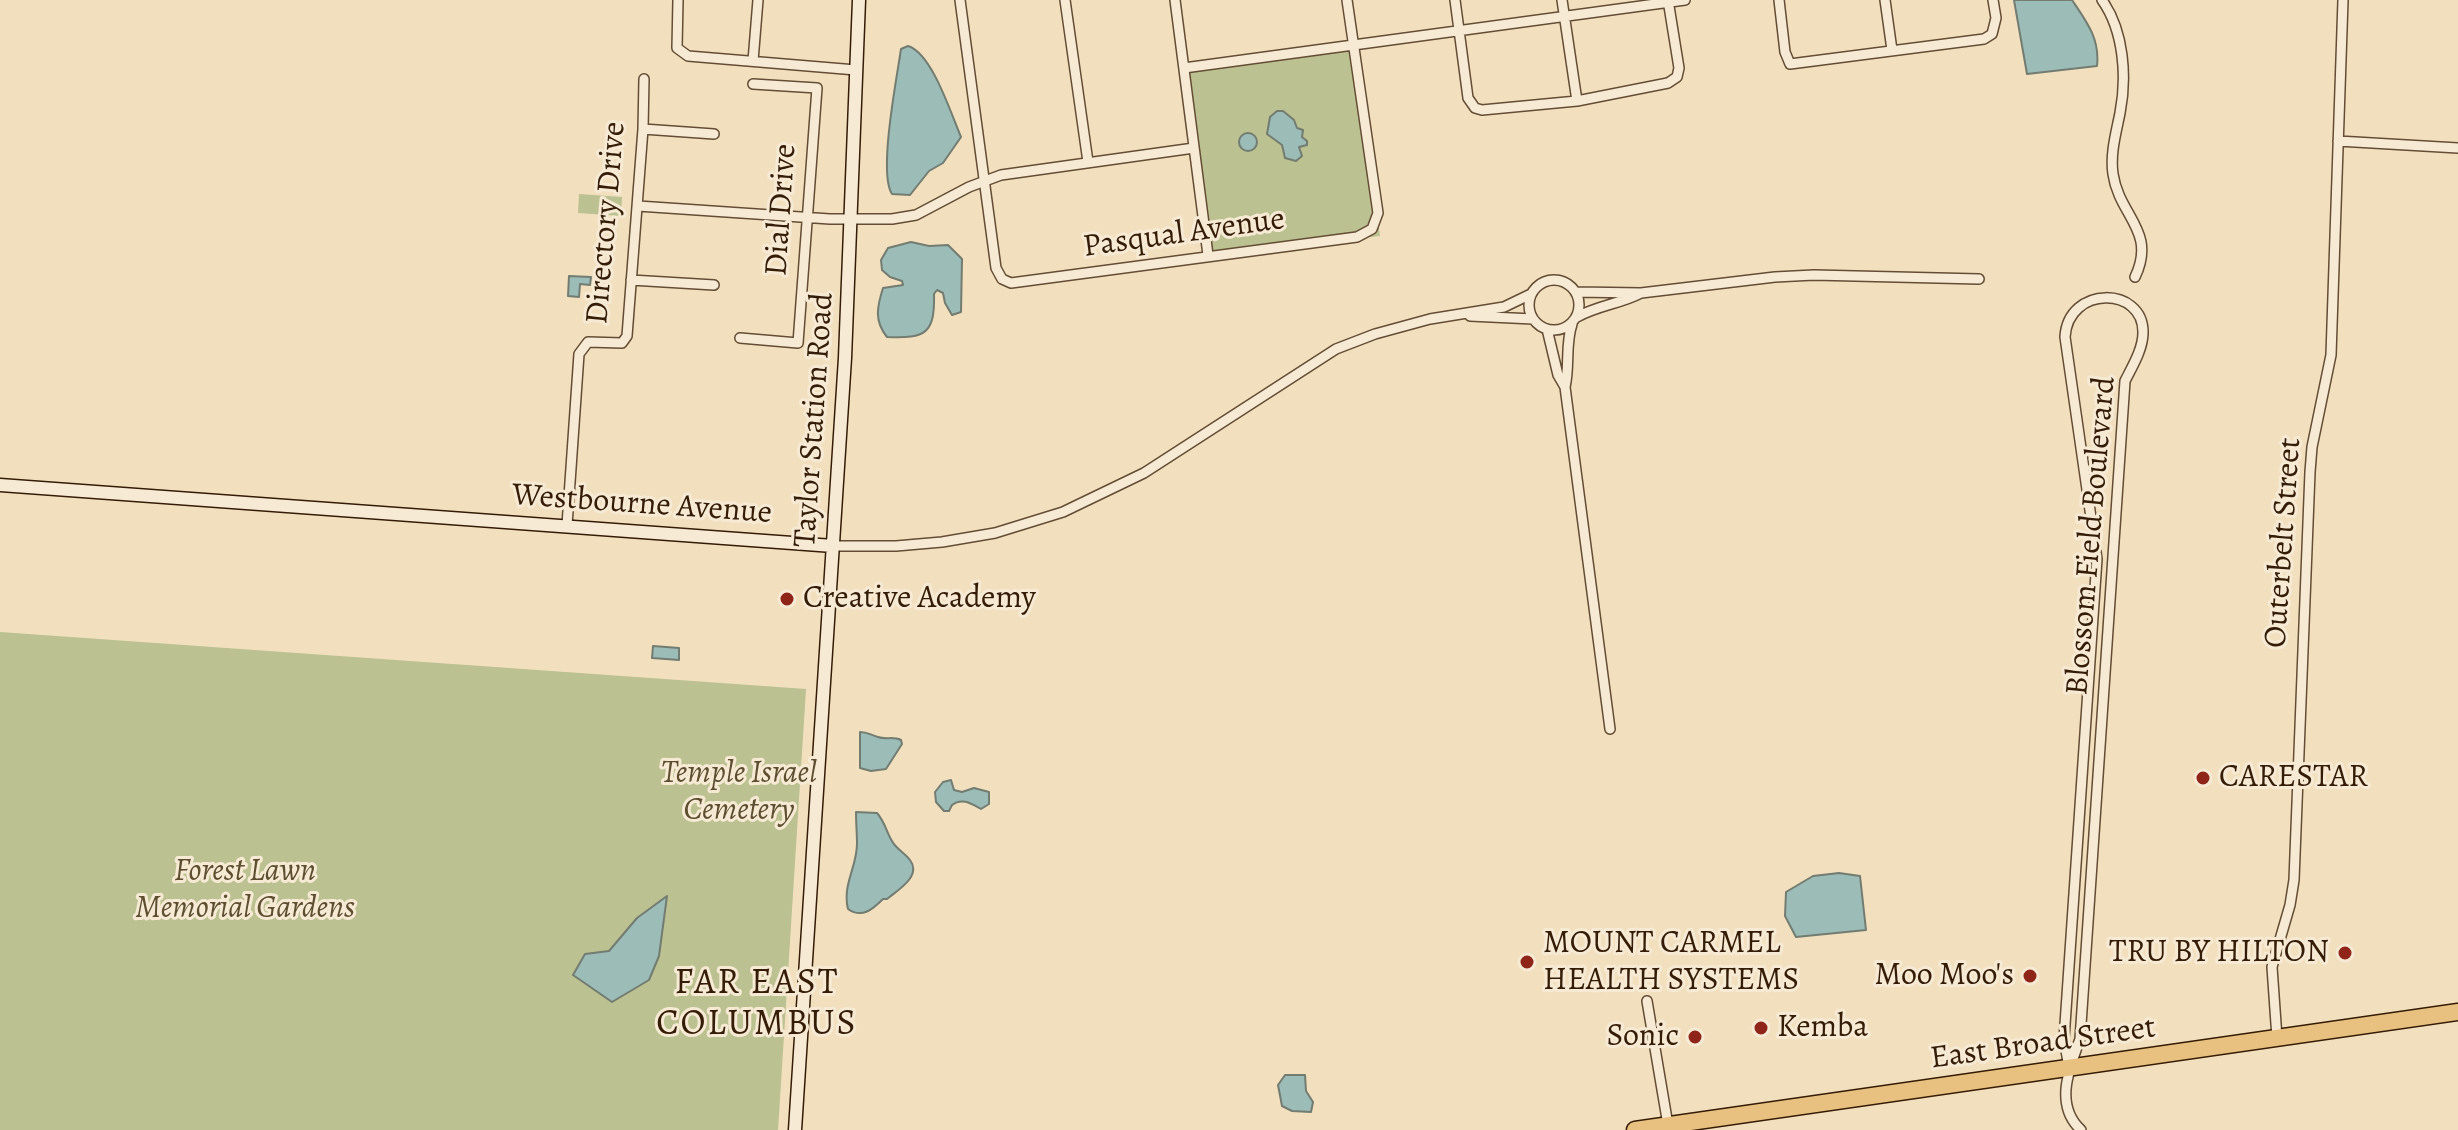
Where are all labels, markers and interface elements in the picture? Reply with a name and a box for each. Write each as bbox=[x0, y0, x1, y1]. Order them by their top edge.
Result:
street label: Directory Drive bbox=[579, 120, 635, 326]
street label: Dial Drive bbox=[758, 143, 806, 277]
street label: Pasqual Avenue bbox=[1081, 201, 1287, 267]
street label: Taylor Station Road bbox=[787, 291, 843, 549]
street label: Blossom Field Boulevard bbox=[2059, 375, 2125, 697]
street label: Outerbelt Street bbox=[2258, 437, 2310, 649]
street label: Westbourne Avenue bbox=[511, 477, 773, 533]
place label: Creative Academy bbox=[803, 580, 1036, 618]
marker: Creative Academy bbox=[778, 590, 796, 608]
park label: Temple Israel Cemetery bbox=[661, 755, 817, 830]
place label: CARESTAR bbox=[2219, 759, 2368, 797]
marker: CARESTAR bbox=[2194, 769, 2212, 787]
park label: Forest Lawn Memorial Gardens bbox=[135, 853, 355, 928]
place label: MOUNT CARMEL HEALTH SYSTEMS bbox=[1543, 925, 1799, 1000]
place label: TRU BY HILTON bbox=[2109, 934, 2329, 972]
marker: TRU BY HILTON bbox=[2336, 944, 2354, 962]
marker: MOUNT CARMEL HEALTH SYSTEMS bbox=[1518, 953, 1536, 971]
place label: Moo Moo's bbox=[1874, 957, 2014, 995]
district label: FAR EAST COLUMBUS bbox=[656, 962, 858, 1047]
marker: Moo Moo's bbox=[2021, 967, 2039, 985]
place label: Kemba bbox=[1777, 1009, 1868, 1047]
street label: East Broad Street bbox=[1928, 1009, 2158, 1079]
place label: Sonic bbox=[1607, 1018, 1679, 1056]
marker: Kemba bbox=[1752, 1019, 1770, 1037]
marker: Sonic bbox=[1686, 1028, 1704, 1046]

